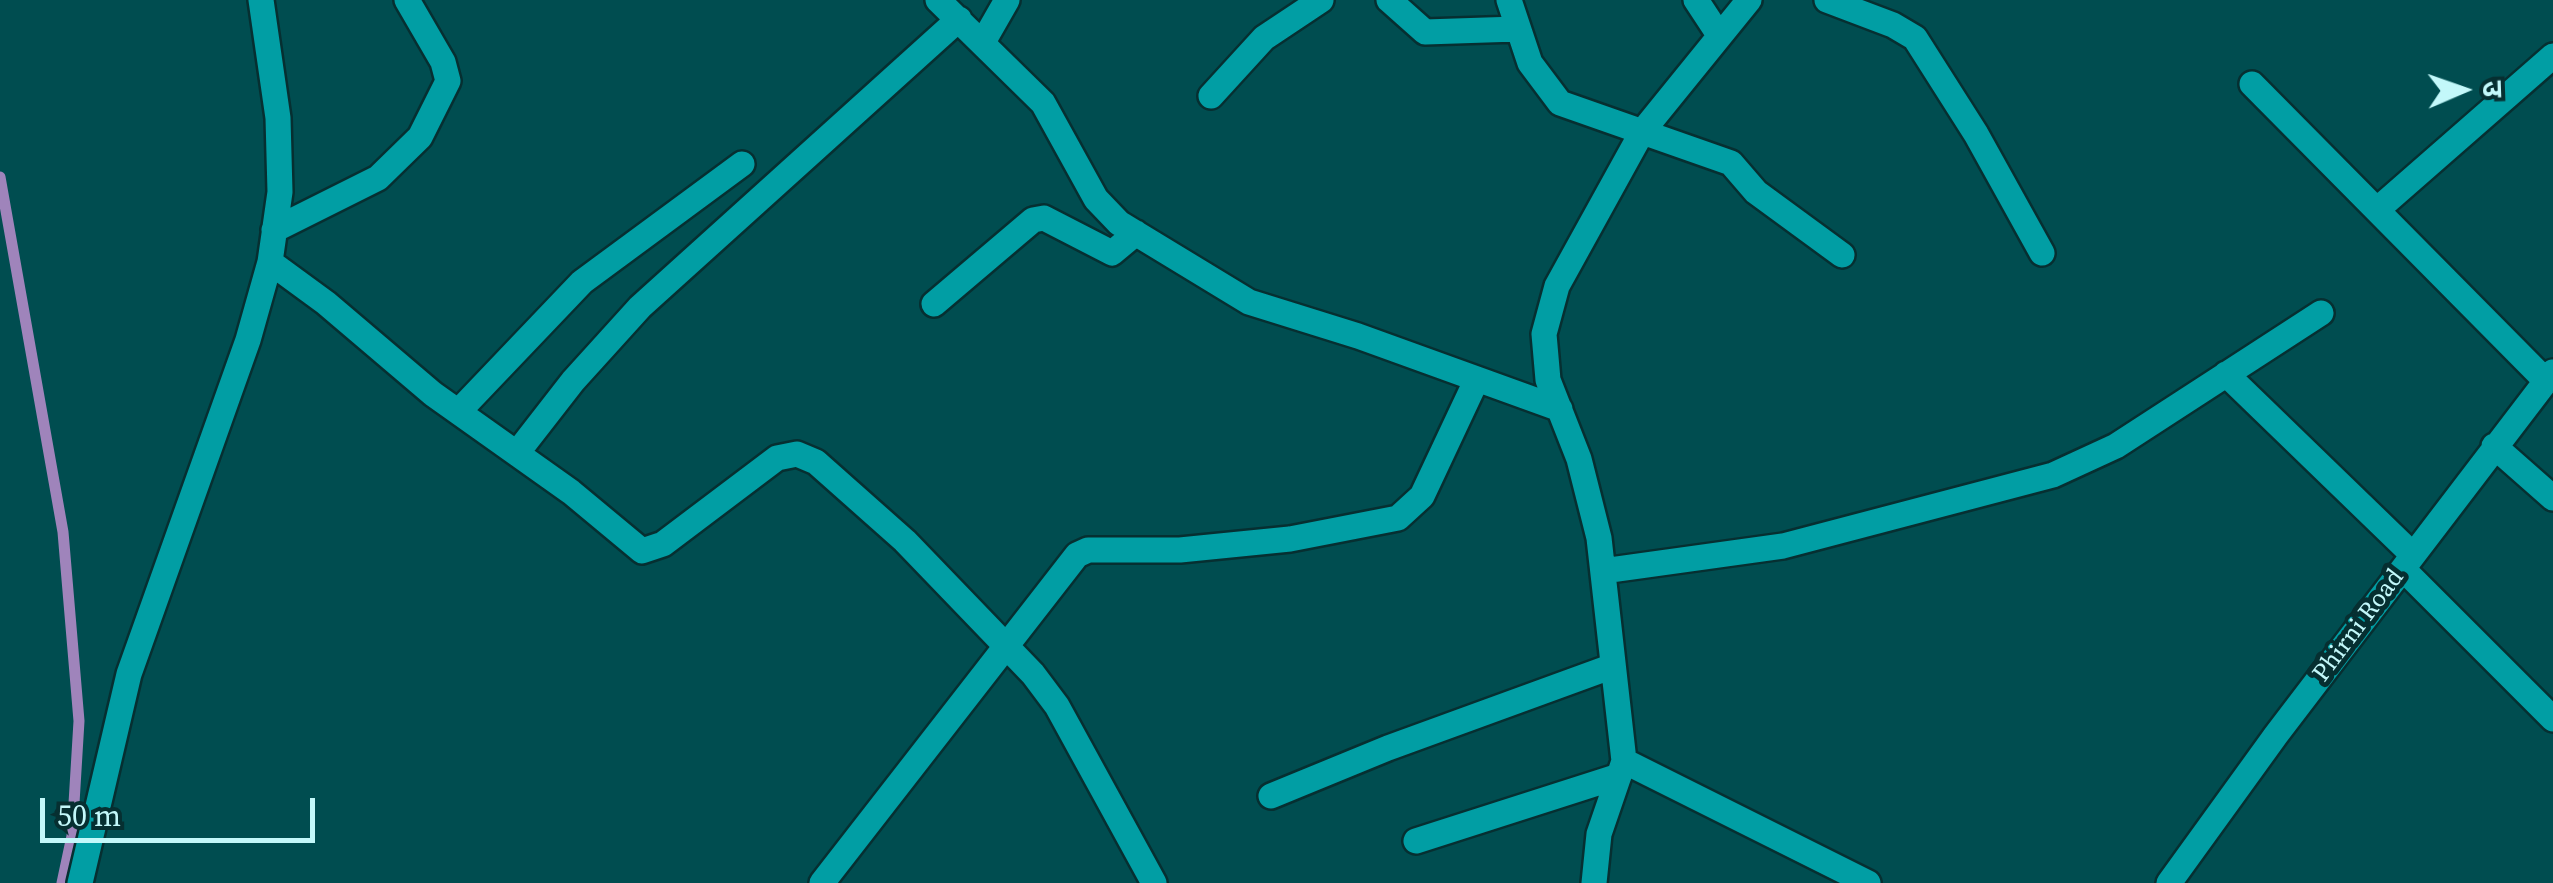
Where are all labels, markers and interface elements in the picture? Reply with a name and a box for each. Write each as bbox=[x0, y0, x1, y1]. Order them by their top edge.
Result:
north arrow bbox=[2413, 40, 2513, 140]
text: उ bbox=[2474, 80, 2512, 98]
street label: Phirni Road bbox=[2307, 564, 2411, 688]
scale bar bbox=[45, 778, 320, 840]
text: 50 m bbox=[57, 795, 121, 836]

